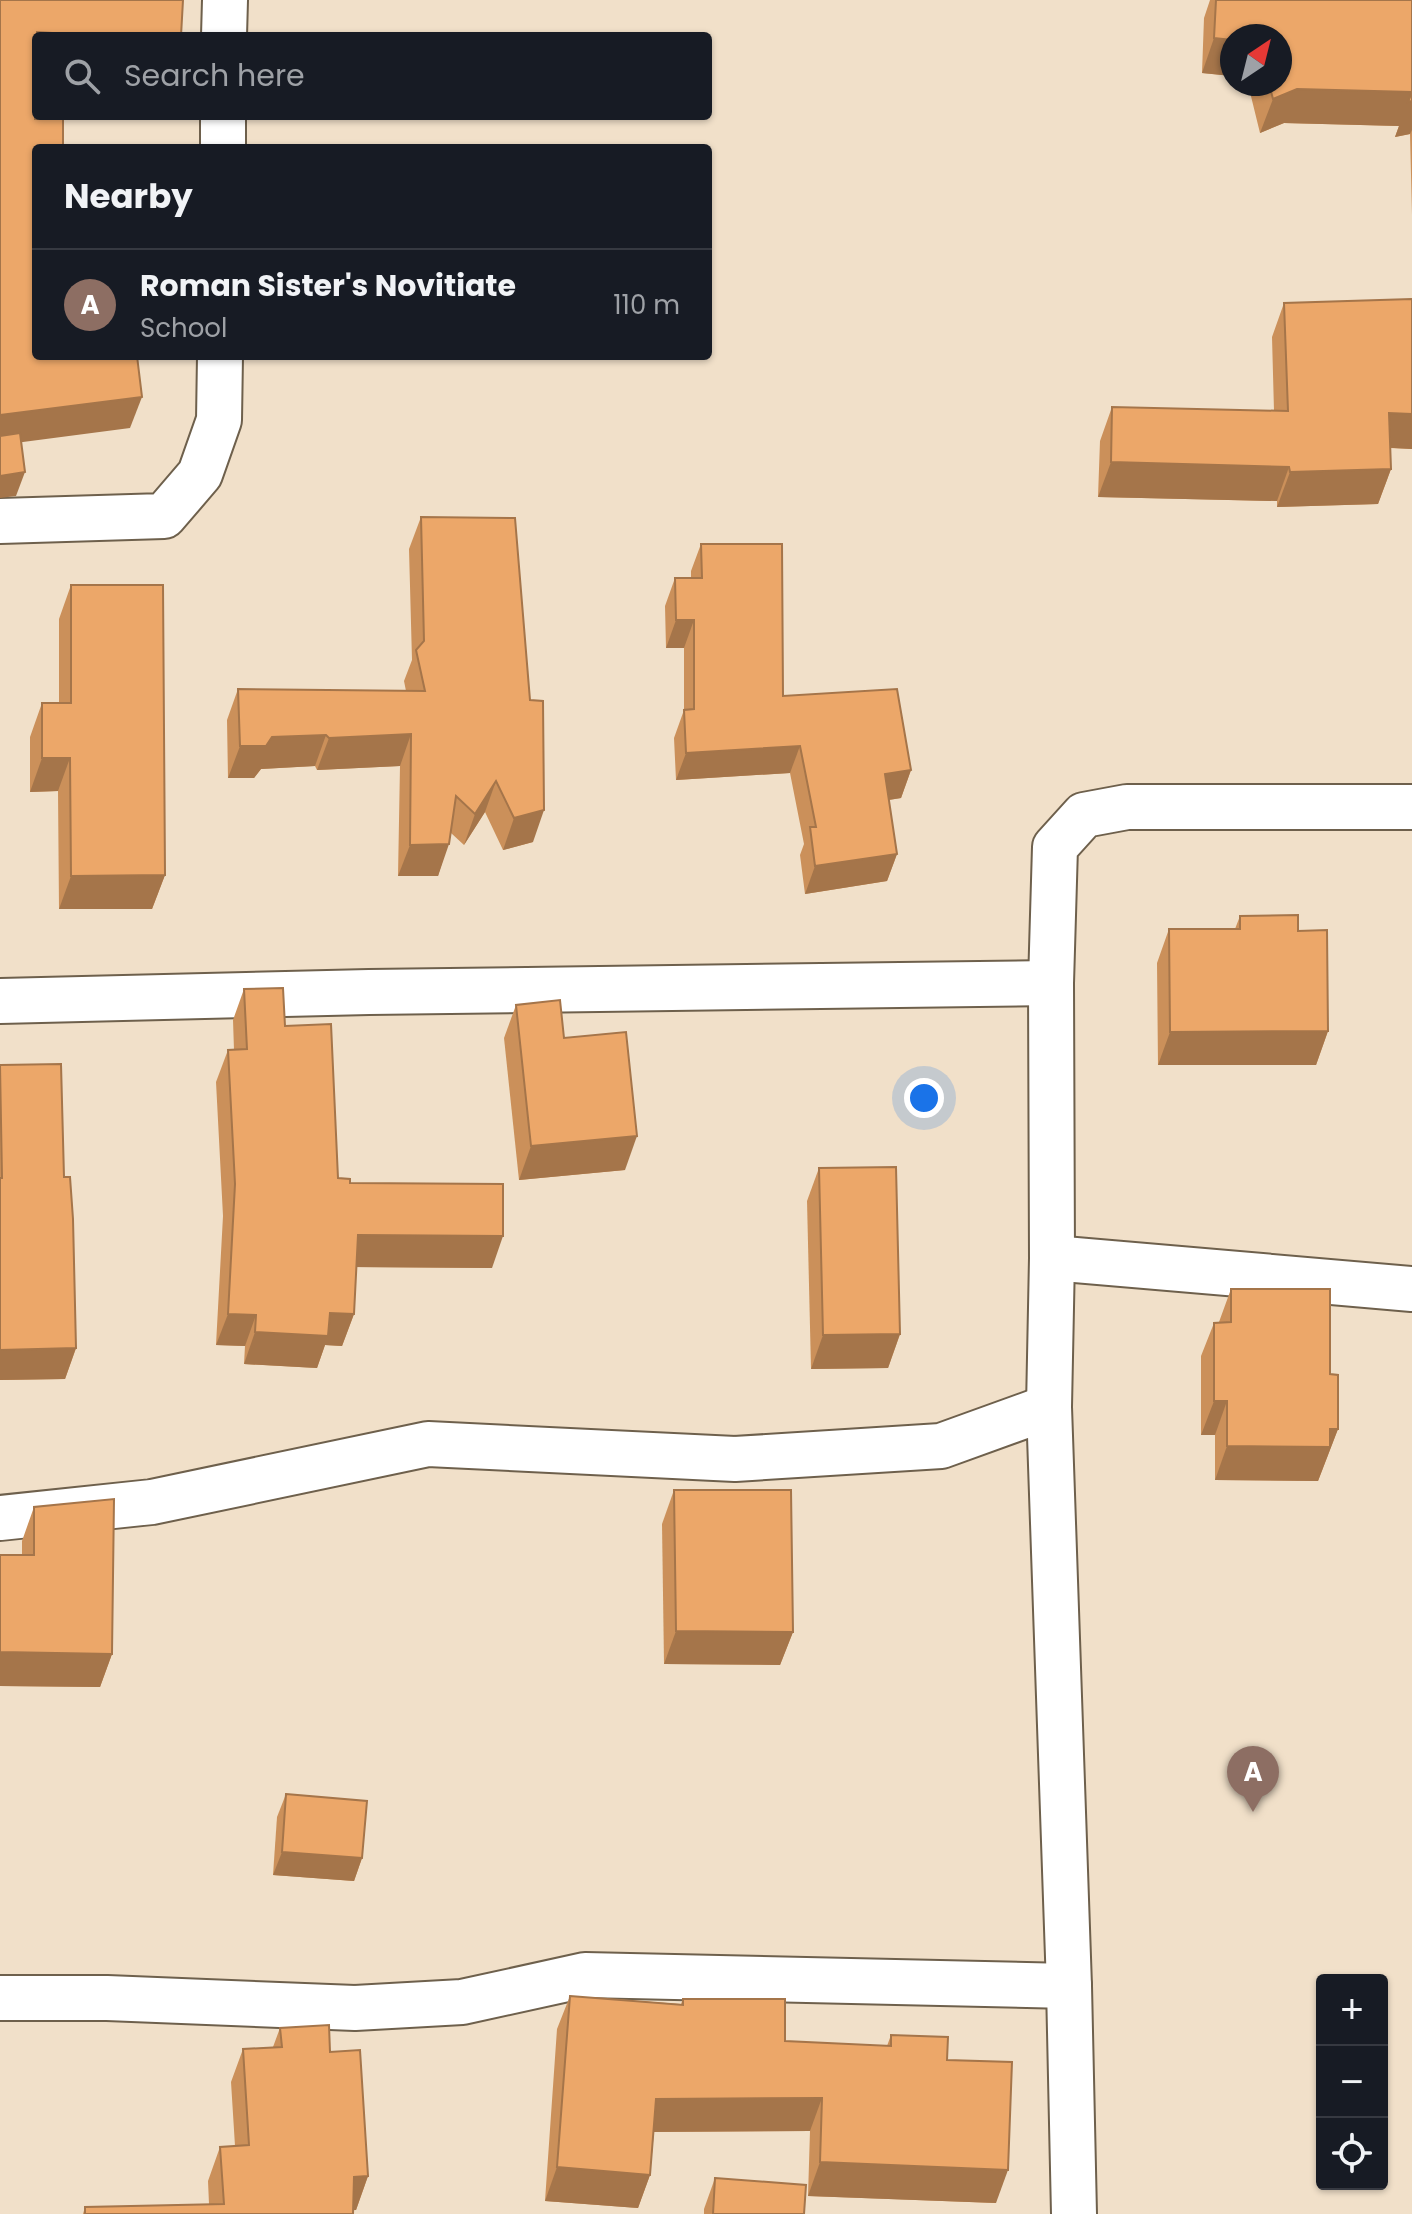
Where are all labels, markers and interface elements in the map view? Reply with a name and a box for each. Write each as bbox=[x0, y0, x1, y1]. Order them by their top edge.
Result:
north arrow bbox=[1220, 24, 1292, 96]
search box bbox=[32, 32, 712, 120]
icon: search bbox=[60, 54, 104, 98]
text: Search here bbox=[124, 54, 305, 97]
text: Nearby bbox=[64, 172, 193, 220]
text: Roman Sister's Novitiate bbox=[140, 264, 516, 307]
text: A bbox=[80, 287, 100, 323]
text: 110 m bbox=[613, 287, 680, 323]
text: School bbox=[140, 310, 227, 346]
your location bbox=[904, 1078, 944, 1118]
pin: A bbox=[1227, 1746, 1279, 1812]
map controls bbox=[1316, 1974, 1388, 2190]
button: + bbox=[1316, 1974, 1388, 2046]
button: − bbox=[1316, 2046, 1388, 2118]
button: locate bbox=[1316, 2118, 1388, 2190]

